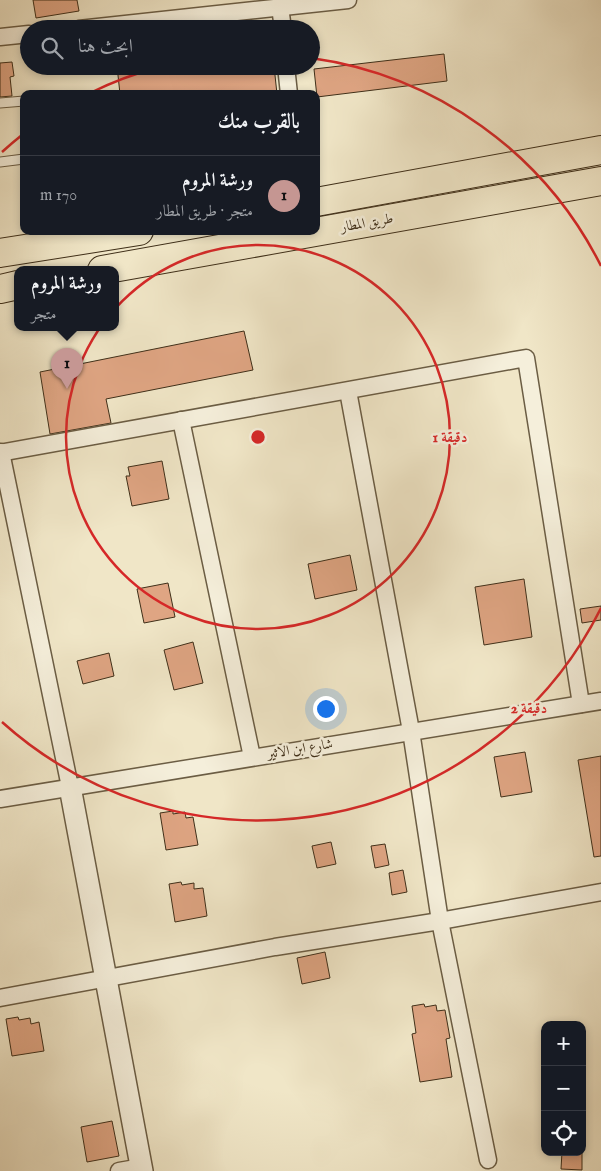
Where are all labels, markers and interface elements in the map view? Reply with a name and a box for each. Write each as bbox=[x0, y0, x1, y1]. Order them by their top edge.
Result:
search box bbox=[20, 20, 320, 75]
icon: search bbox=[38, 34, 66, 62]
text: ابحث هنا bbox=[78, 35, 133, 59]
text: بالقرب منك bbox=[218, 109, 300, 136]
text: ورشة المروم bbox=[182, 169, 253, 193]
text: 170 m bbox=[40, 186, 77, 206]
text: 1 bbox=[281, 186, 287, 206]
text: متجر · طريق المطار bbox=[156, 202, 253, 222]
street label: طريق المطار bbox=[337, 210, 395, 237]
popup bbox=[14, 266, 119, 331]
text: ورشة المروم bbox=[31, 272, 102, 296]
text: متجر bbox=[31, 305, 56, 325]
pin: 1 bbox=[51, 348, 83, 389]
centre of rings bbox=[249, 428, 267, 446]
text: 1 دقيقة bbox=[432, 428, 468, 447]
your location bbox=[313, 696, 339, 722]
text: 2 دقيقة bbox=[511, 699, 547, 718]
street label: شارع ابن الاثير bbox=[264, 735, 334, 765]
map controls bbox=[541, 1021, 586, 1156]
button: + bbox=[541, 1021, 586, 1066]
button: − bbox=[541, 1066, 586, 1111]
button: locate bbox=[541, 1111, 586, 1156]

